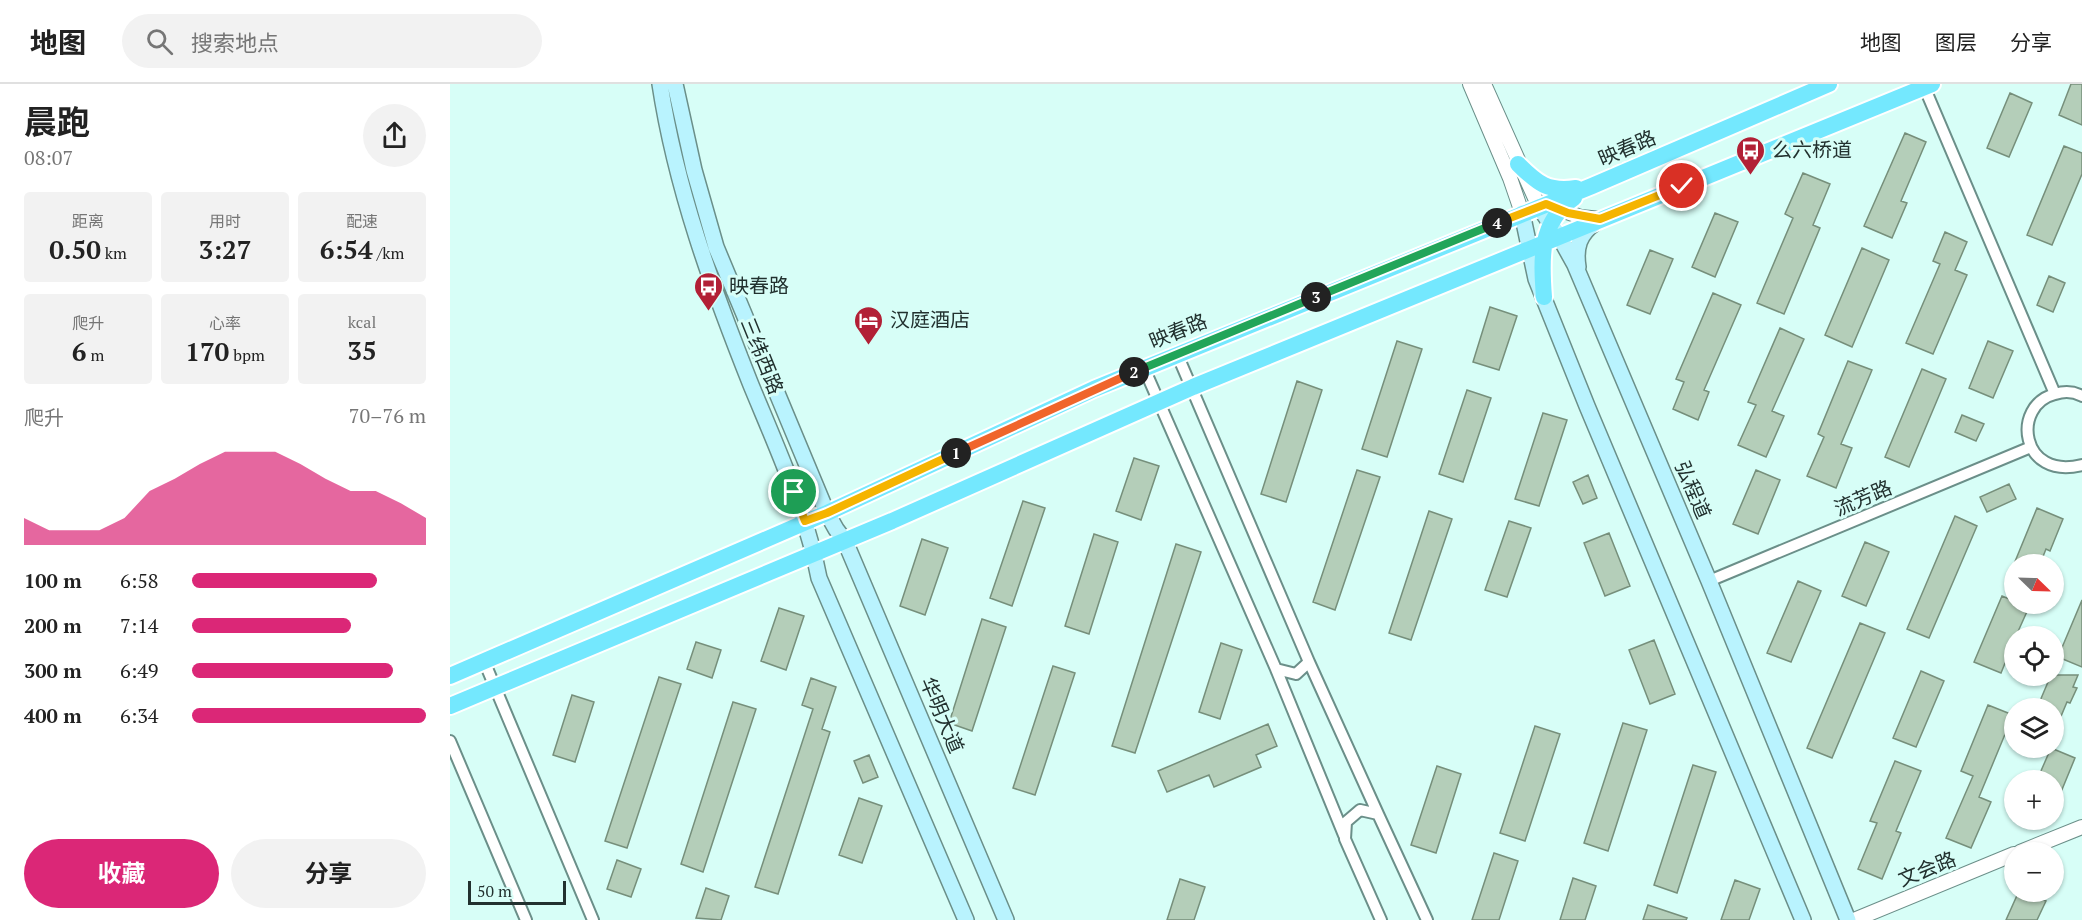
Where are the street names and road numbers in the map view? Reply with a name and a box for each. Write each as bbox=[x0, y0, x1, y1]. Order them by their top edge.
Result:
street label: 映春路 bbox=[1594, 123, 1660, 172]
street label: 映春路 bbox=[1145, 307, 1211, 354]
street label: 三纬西路 bbox=[735, 314, 790, 398]
street label: 弘程道 bbox=[1669, 457, 1718, 523]
street label: 流芳路 bbox=[1830, 473, 1896, 522]
street label: 华明大道 bbox=[914, 673, 971, 757]
street label: 文会路 bbox=[1894, 845, 1960, 892]

